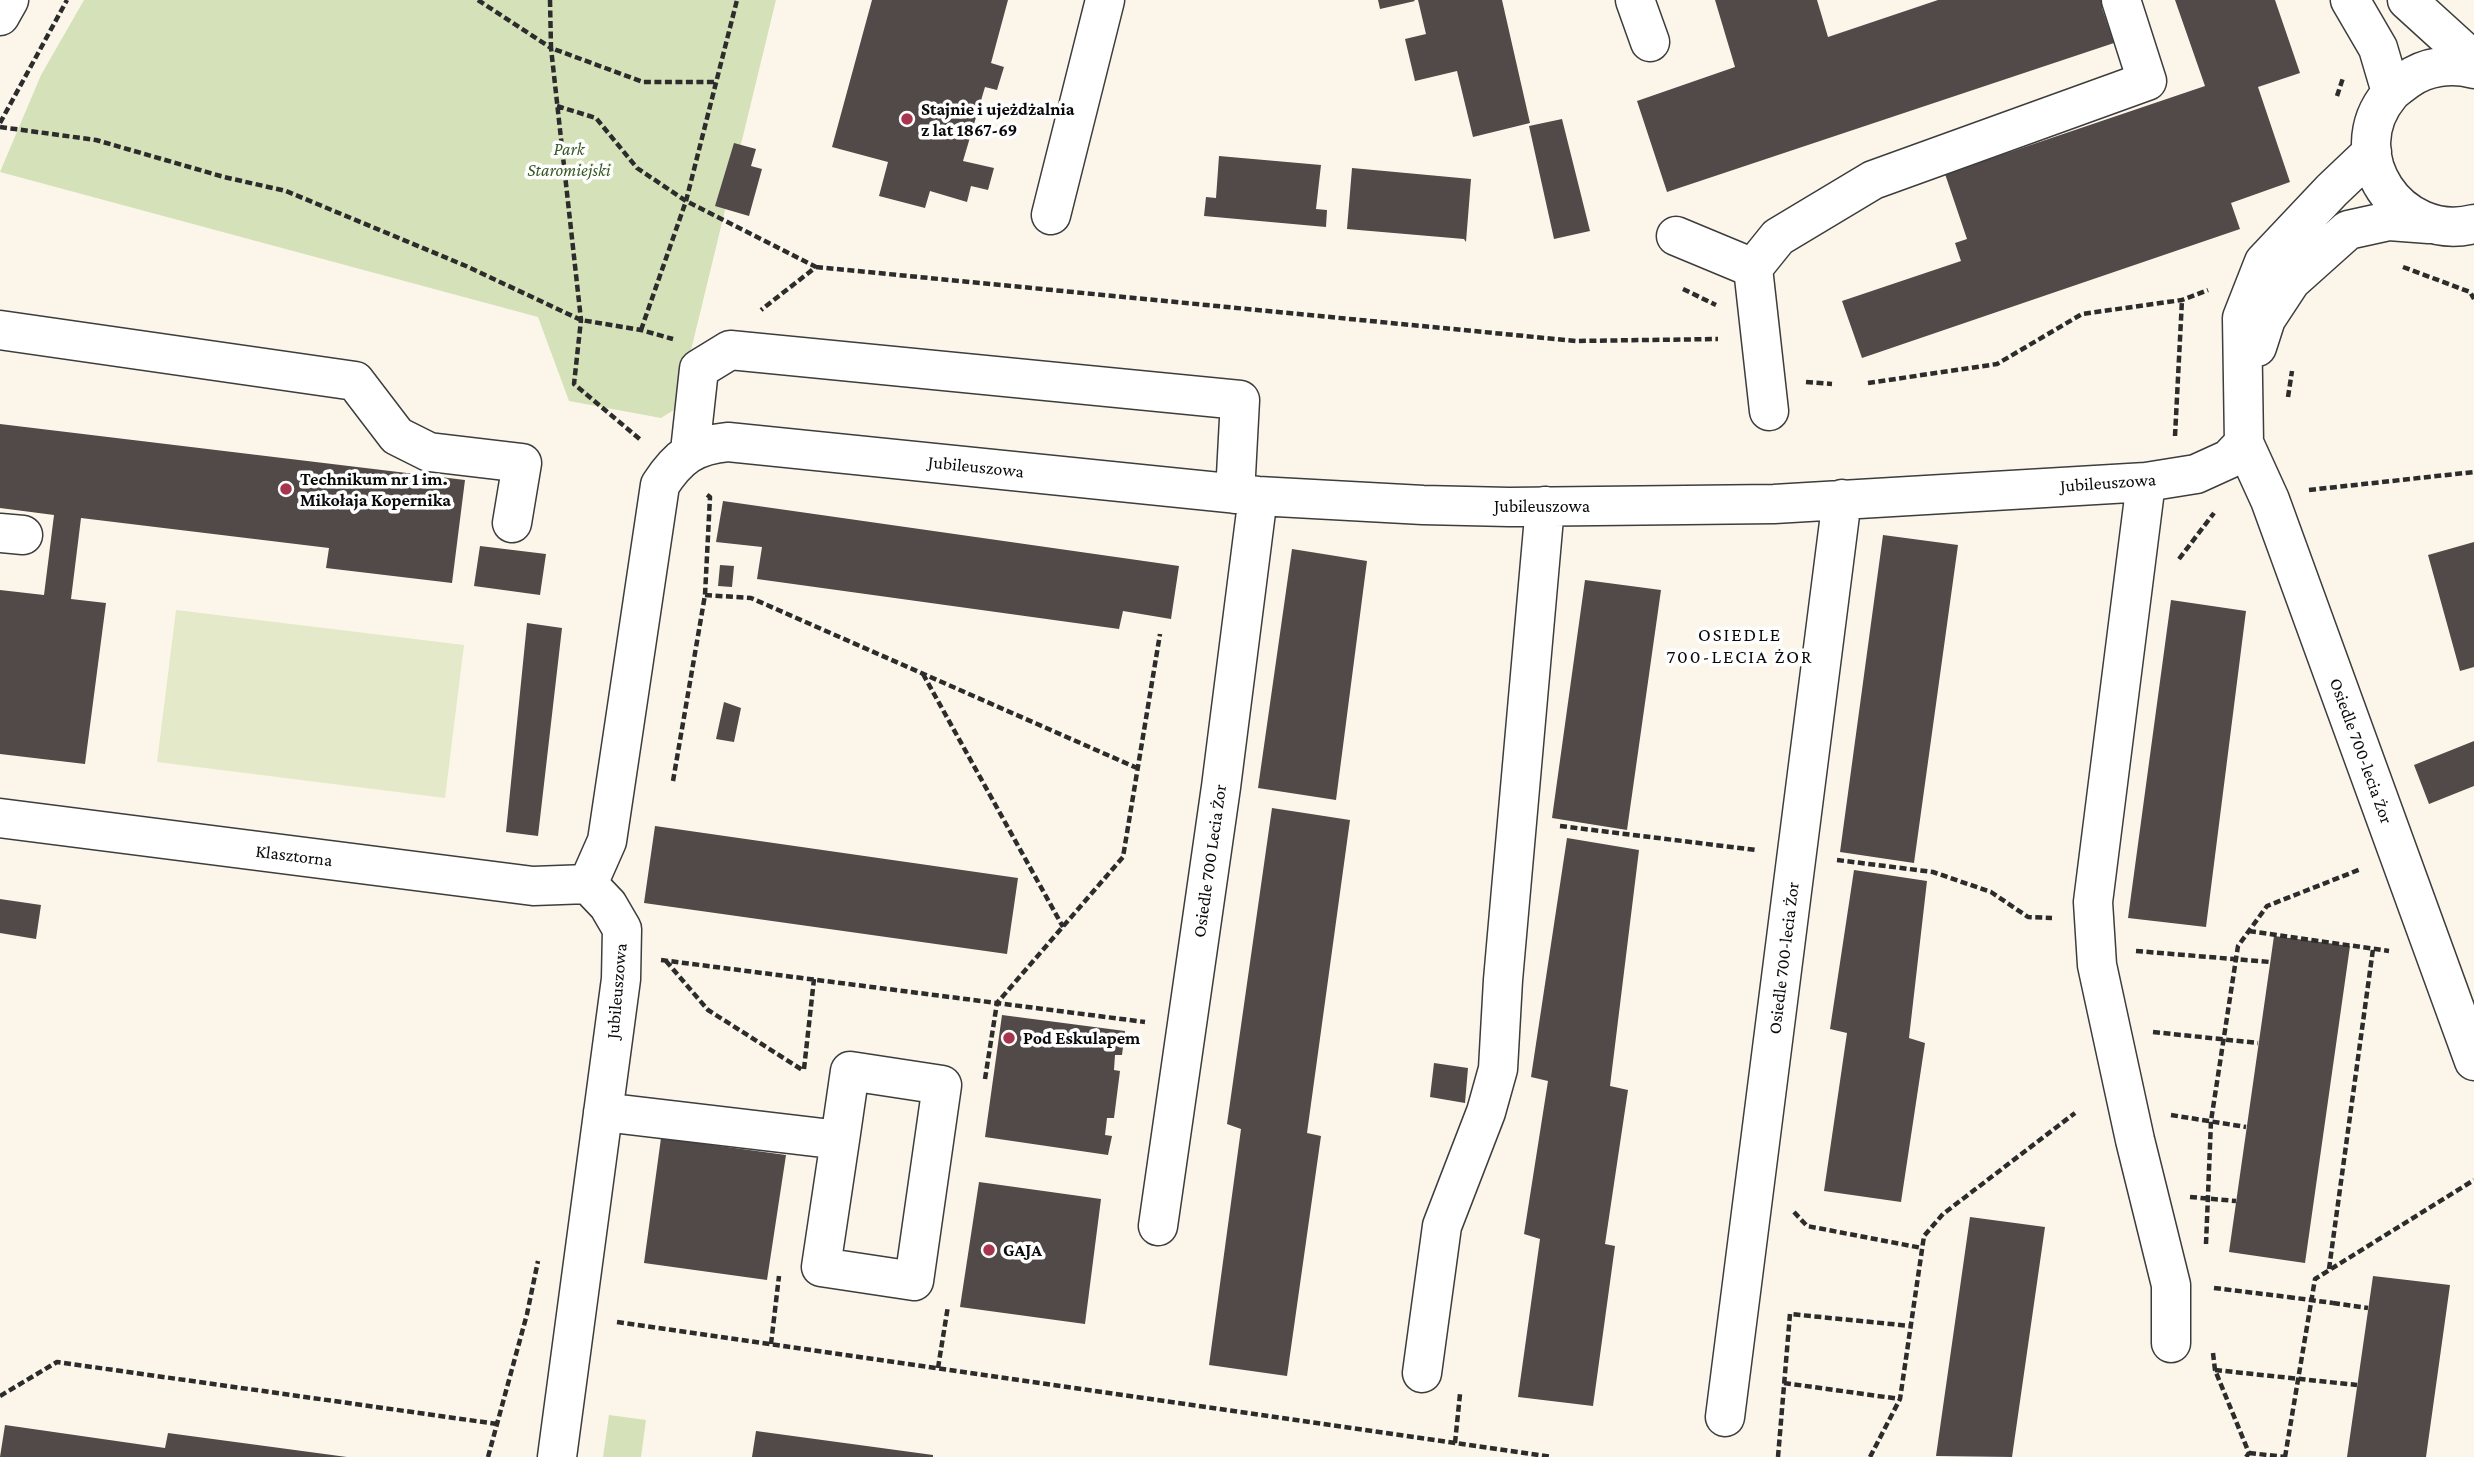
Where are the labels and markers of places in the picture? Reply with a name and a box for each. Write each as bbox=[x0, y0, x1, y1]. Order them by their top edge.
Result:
place label: Stajnie i ujeżdżalnia z lat 1867-69 bbox=[921, 98, 1075, 140]
marker: Stajnie i ujeżdżalnia z lat 1867-69 bbox=[899, 111, 915, 127]
place label: Technikum nr 1 im. Mikołaja Kopernika bbox=[300, 468, 451, 510]
marker: Technikum nr 1 im. Mikołaja Kopernika bbox=[278, 481, 294, 497]
place label: Pod Eskulapem bbox=[1023, 1027, 1140, 1049]
marker: Pod Eskulapem bbox=[1001, 1030, 1017, 1046]
place label: GAJA bbox=[1003, 1239, 1042, 1261]
marker: GAJA bbox=[981, 1242, 997, 1258]

